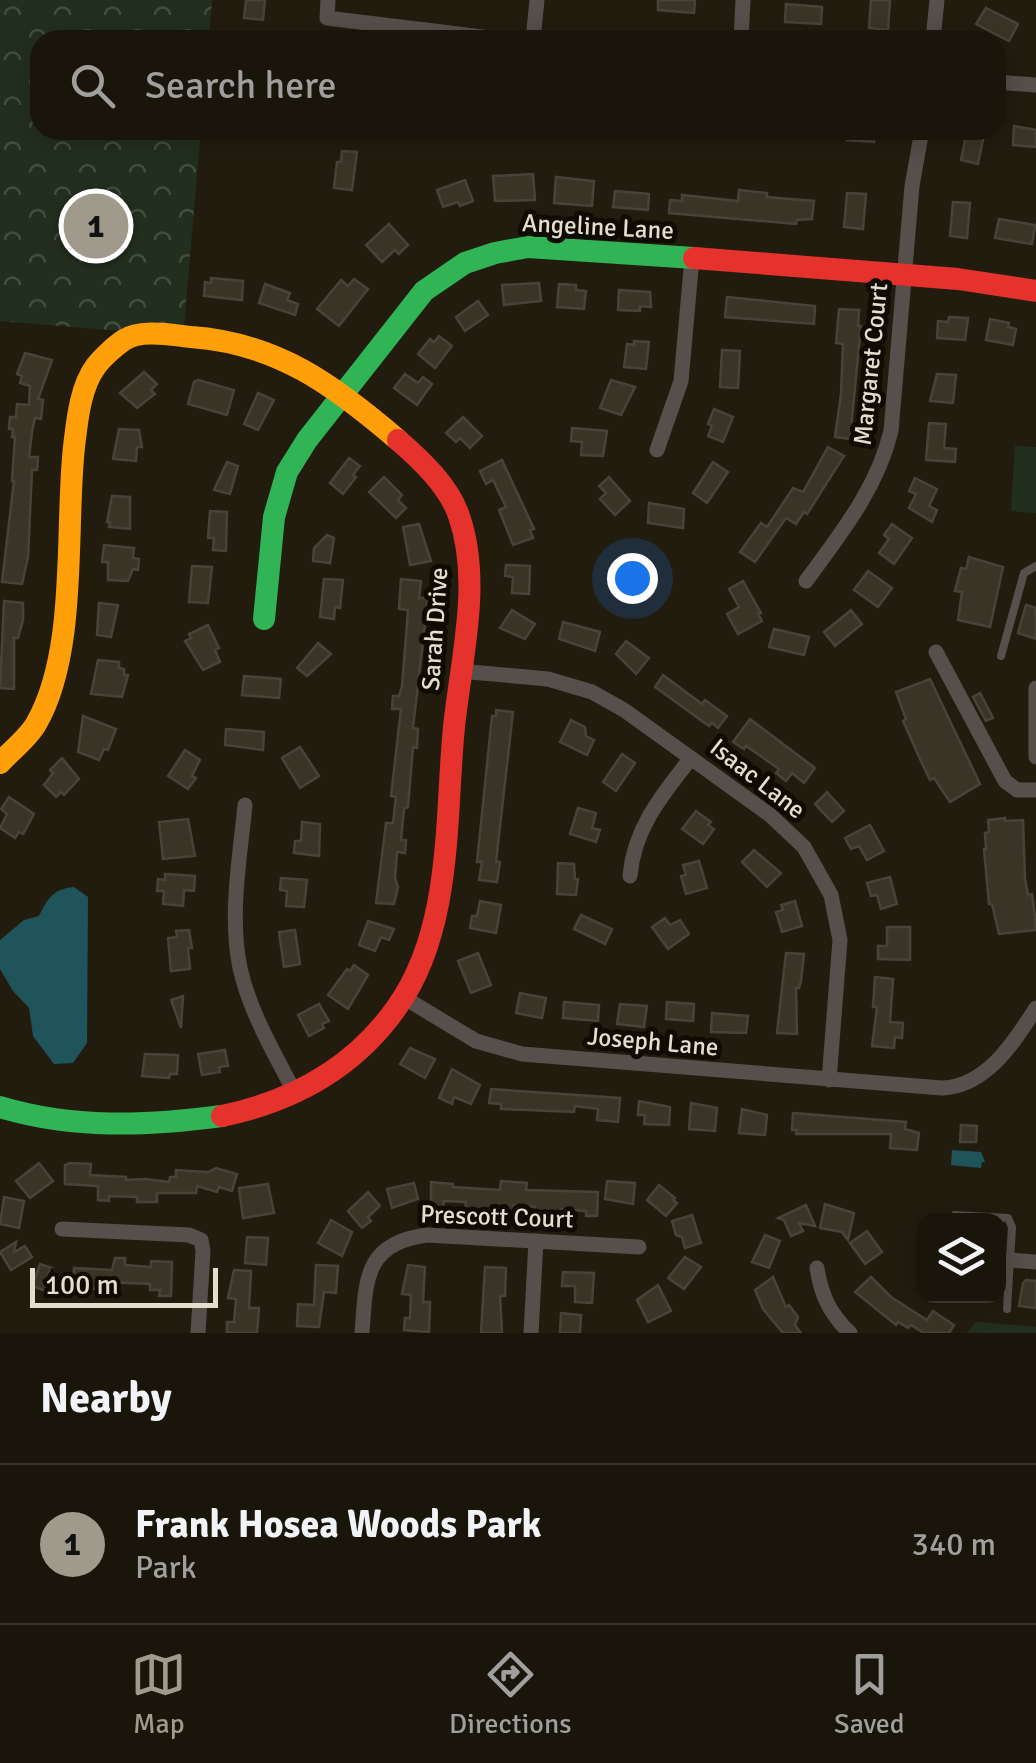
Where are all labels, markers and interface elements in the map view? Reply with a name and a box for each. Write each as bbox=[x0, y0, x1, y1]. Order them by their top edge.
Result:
search box bbox=[30, 30, 1006, 140]
icon: search bbox=[65, 58, 120, 113]
text: Search here bbox=[145, 62, 337, 109]
pin: 1 bbox=[64, 188, 128, 264]
street label: Angeline Lane bbox=[521, 207, 675, 246]
street label: Margaret Court bbox=[847, 281, 894, 447]
your location bbox=[607, 553, 658, 604]
street label: Sarah Drive bbox=[415, 566, 454, 692]
street label: Isaac Lane bbox=[704, 732, 812, 825]
street label: Joseph Lane bbox=[586, 1020, 720, 1063]
street label: Prescott Court bbox=[420, 1198, 574, 1235]
map controls bbox=[916, 1213, 1006, 1303]
button: layers bbox=[916, 1213, 1006, 1303]
scale bar bbox=[30, 1263, 218, 1308]
text: 100 m bbox=[45, 1268, 119, 1302]
text: Nearby bbox=[40, 1373, 172, 1424]
text: Frank Hosea Woods Park bbox=[135, 1501, 541, 1548]
text: 1 bbox=[64, 1525, 81, 1564]
text: 340 m bbox=[912, 1525, 996, 1564]
text: Park bbox=[135, 1548, 197, 1587]
tab: Map bbox=[131, 1647, 186, 1741]
tab: Directions bbox=[449, 1647, 571, 1741]
tab: Saved bbox=[834, 1647, 905, 1741]

